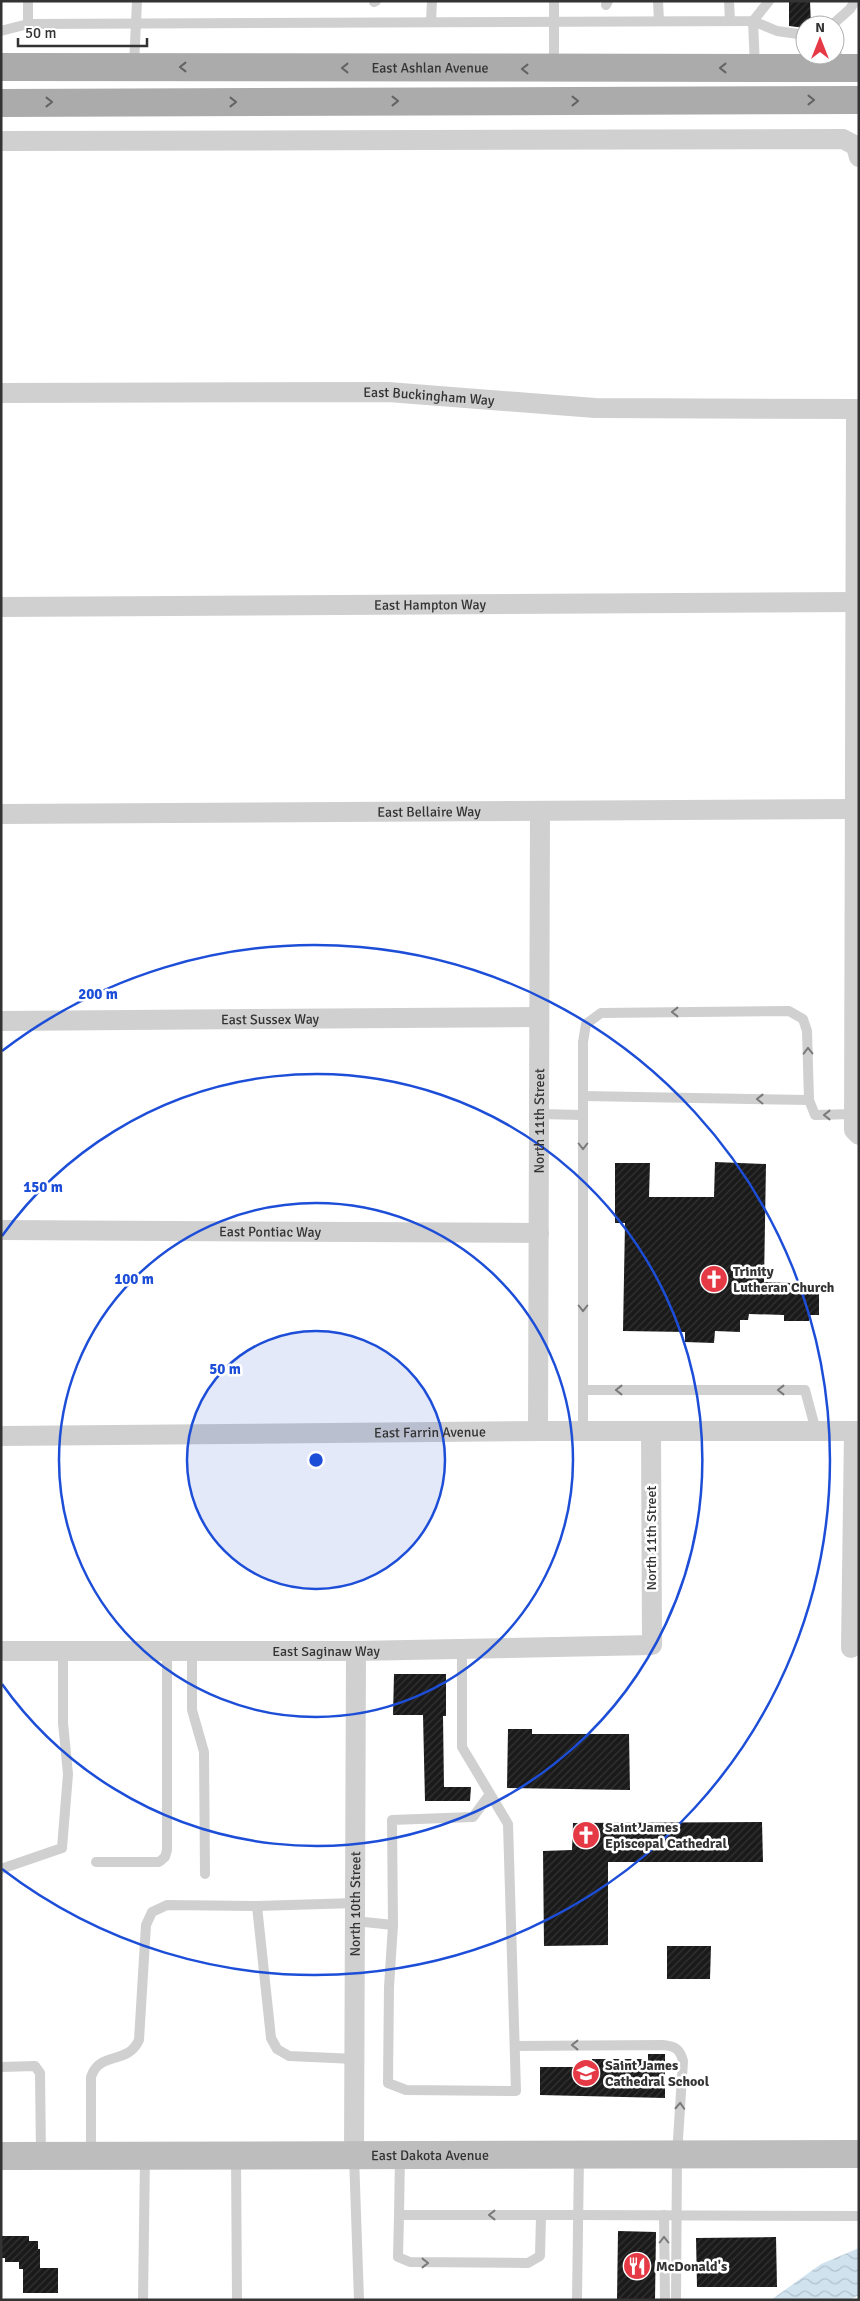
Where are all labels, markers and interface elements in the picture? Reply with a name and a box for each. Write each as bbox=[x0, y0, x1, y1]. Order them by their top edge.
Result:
scale bar bbox=[18, 15, 146, 47]
north arrow bbox=[795, 15, 845, 65]
text: N bbox=[815, 19, 825, 36]
text: 50 m bbox=[25, 24, 56, 42]
street label: East Ashlan Avenue bbox=[371, 59, 489, 76]
one-way arrow bbox=[178, 62, 186, 72]
one-way arrow bbox=[341, 63, 348, 73]
one-way arrow bbox=[718, 63, 726, 73]
one-way arrow bbox=[521, 64, 528, 74]
one-way arrow bbox=[808, 95, 816, 105]
one-way arrow bbox=[392, 96, 400, 106]
one-way arrow bbox=[572, 96, 580, 106]
one-way arrow bbox=[46, 97, 53, 107]
one-way arrow bbox=[230, 97, 237, 107]
street label: East Buckingham Way bbox=[363, 383, 495, 409]
street label: East Hampton Way bbox=[374, 596, 486, 613]
street label: East Bellaire Way bbox=[377, 803, 481, 820]
text: 200 m bbox=[78, 985, 118, 1003]
one-way arrow bbox=[671, 1007, 679, 1017]
street label: East Sussex Way bbox=[221, 1010, 320, 1028]
one-way arrow bbox=[802, 1047, 813, 1055]
street label: North 11th Street bbox=[530, 1068, 548, 1174]
one-way arrow bbox=[756, 1094, 764, 1104]
one-way arrow bbox=[822, 1110, 830, 1120]
one-way arrow bbox=[578, 1142, 588, 1150]
text: 150 m bbox=[23, 1178, 63, 1196]
street label: East Pontiac Way bbox=[219, 1223, 321, 1240]
place label: Trinity Lutheran Church bbox=[733, 1263, 835, 1296]
church icon: Trinity Lutheran Church bbox=[699, 1264, 729, 1294]
text: 100 m bbox=[114, 1270, 154, 1288]
one-way arrow bbox=[578, 1305, 588, 1313]
text: 50 m bbox=[209, 1360, 241, 1378]
one-way arrow bbox=[615, 1385, 622, 1395]
one-way arrow bbox=[777, 1385, 785, 1395]
street label: East Farrin Avenue bbox=[374, 1423, 486, 1441]
centre of rings bbox=[307, 1451, 325, 1469]
street label: North 11th Street bbox=[643, 1485, 660, 1591]
street label: East Saginaw Way bbox=[272, 1642, 380, 1660]
place label: Saint James Episcopal Cathedral bbox=[605, 1819, 727, 1852]
church icon: Saint James Episcopal Cathedral bbox=[571, 1820, 601, 1850]
street label: North 10th Street bbox=[346, 1851, 364, 1957]
one-way arrow bbox=[571, 2040, 578, 2050]
place label: Saint James Cathedral School bbox=[605, 2057, 710, 2090]
school or university icon: Saint James Cathedral School bbox=[571, 2058, 601, 2088]
one-way arrow bbox=[675, 2102, 686, 2110]
street label: East Dakota Avenue bbox=[371, 2146, 489, 2164]
one-way arrow bbox=[488, 2210, 496, 2220]
one-way arrow bbox=[659, 2236, 669, 2244]
restaurant icon: McDonald's bbox=[622, 2251, 652, 2281]
one-way arrow bbox=[421, 2257, 429, 2268]
place label: McDonald's bbox=[656, 2258, 727, 2275]

